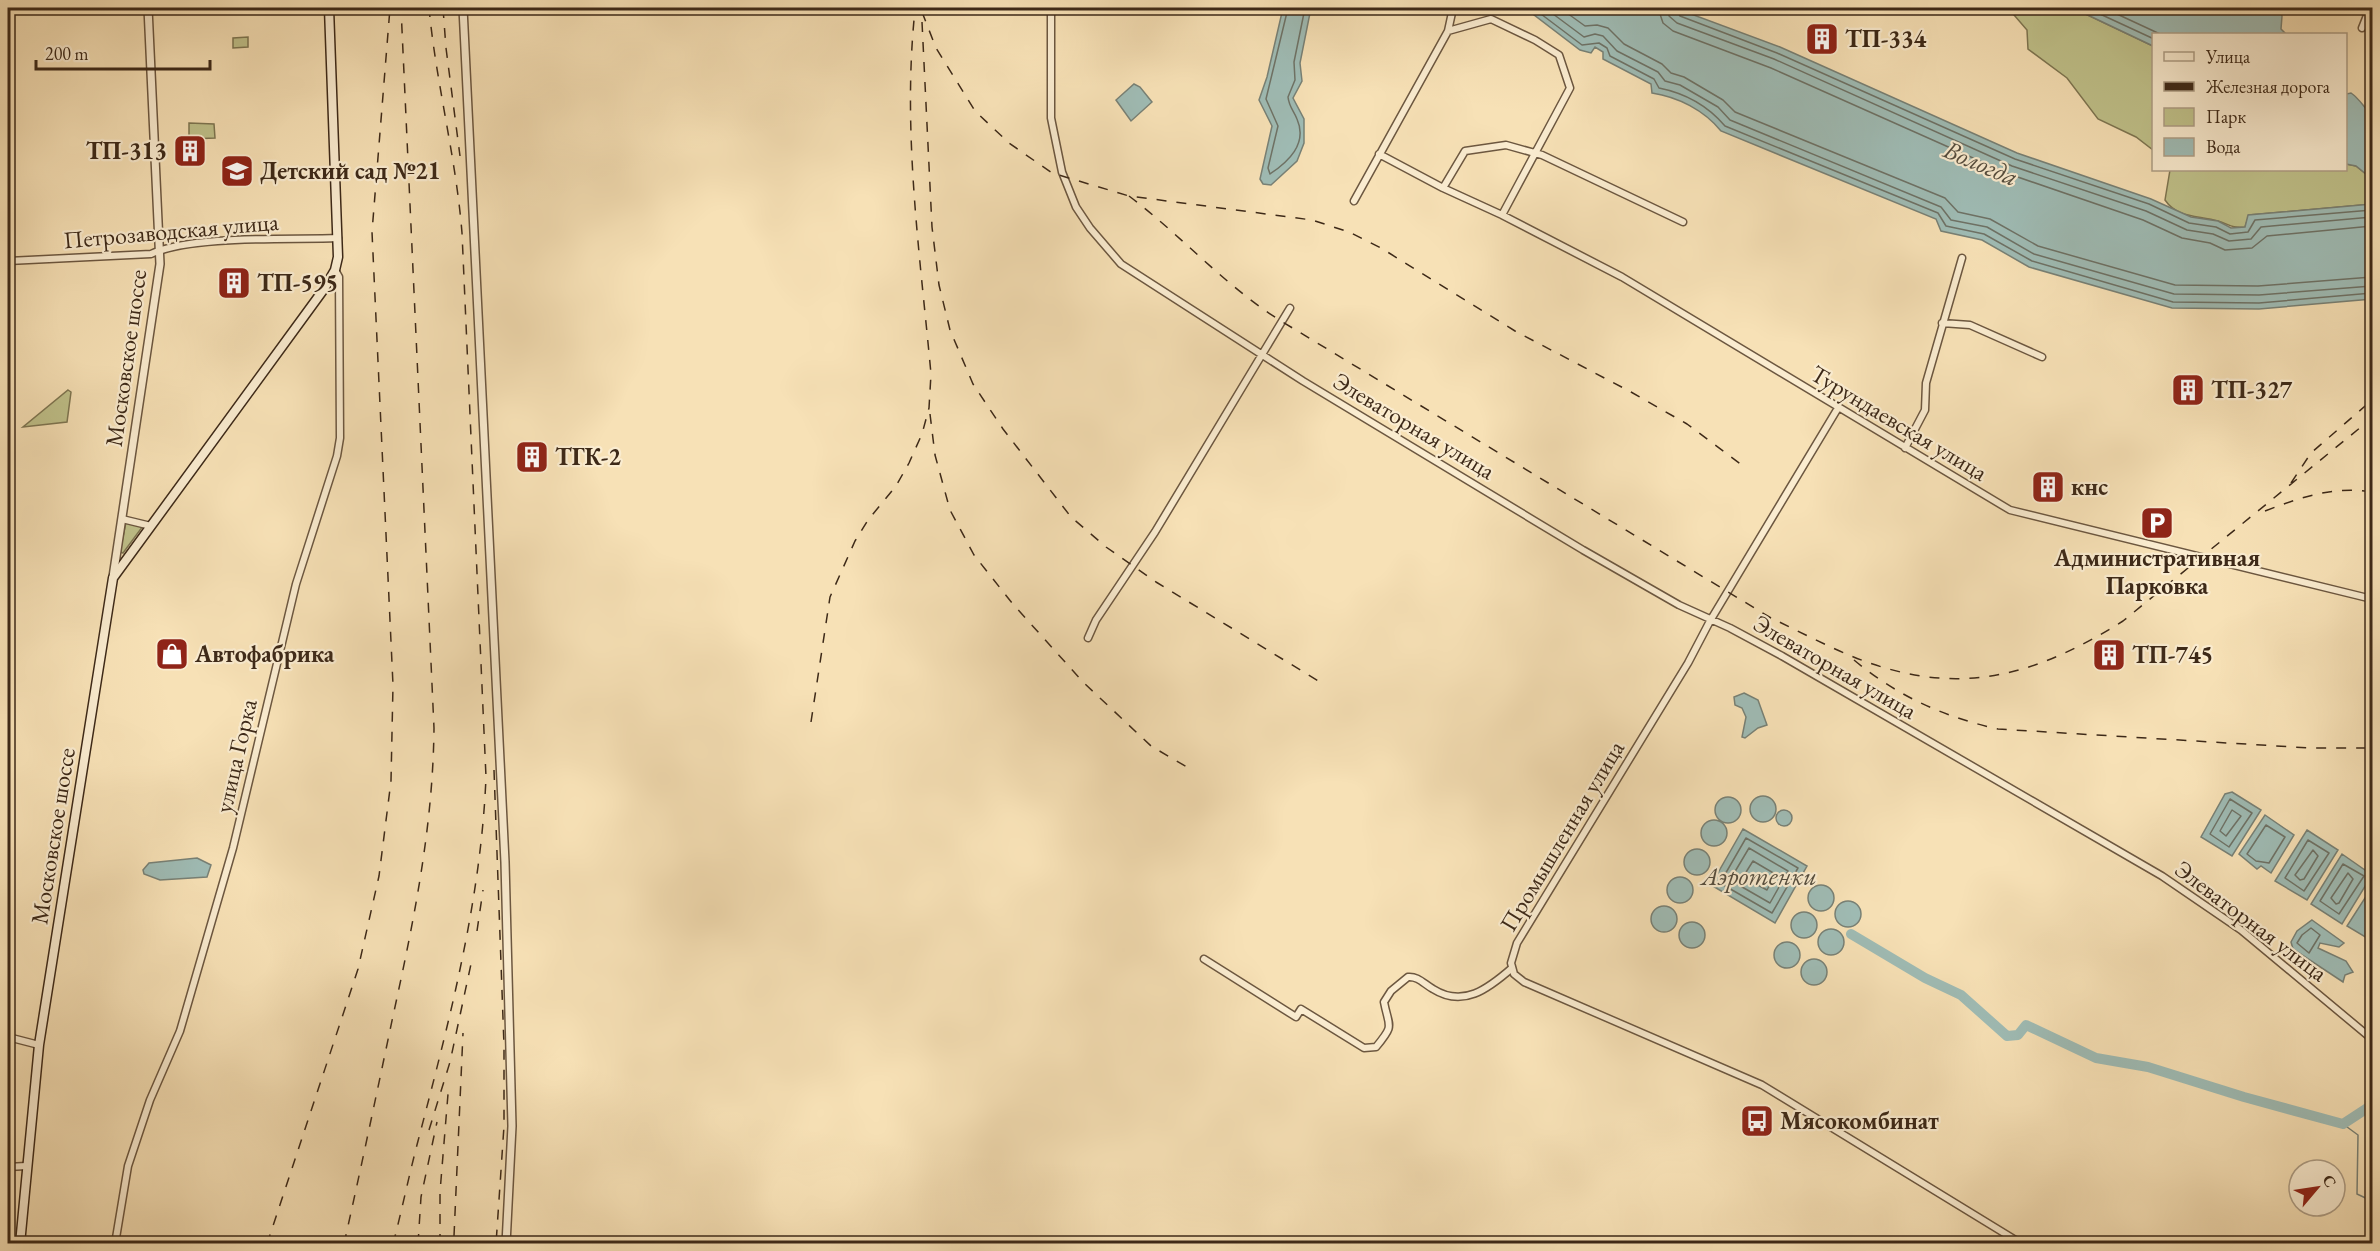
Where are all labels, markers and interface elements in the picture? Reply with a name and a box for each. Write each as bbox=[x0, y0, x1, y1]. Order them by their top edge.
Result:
building icon: ТП-334 bbox=[1804, 21, 1840, 57]
place label: ТП-334 bbox=[1845, 23, 1927, 54]
scale bar bbox=[36, 33, 210, 71]
legend bbox=[2152, 33, 2347, 171]
text: 200 m bbox=[45, 42, 89, 65]
text: Улица bbox=[2205, 45, 2251, 68]
text: Железная дорога bbox=[2205, 75, 2331, 98]
text: Парк bbox=[2206, 105, 2246, 128]
water label: Вологда bbox=[1938, 132, 2023, 194]
building icon: ТП-313 bbox=[172, 133, 208, 169]
place label: ТП-313 bbox=[86, 135, 167, 166]
text: Вода bbox=[2206, 135, 2241, 158]
school or university icon: Детский сад №21 bbox=[219, 153, 255, 189]
place label: Детский сад №21 bbox=[260, 155, 440, 186]
street label: Петрозаводская улица bbox=[62, 206, 280, 255]
building icon: ТП-595 bbox=[216, 265, 252, 301]
street label: Московское шоссе bbox=[98, 267, 153, 448]
place label: ТП-595 bbox=[257, 267, 338, 298]
street label: Турундаевская улица bbox=[1805, 358, 1994, 488]
street label: Элеваторная улица bbox=[1328, 365, 1501, 486]
building icon: ТП-327 bbox=[2170, 372, 2206, 408]
place label: ТП-327 bbox=[2211, 374, 2293, 405]
building icon: ТГК-2 bbox=[514, 439, 550, 475]
place label: ТГК-2 bbox=[555, 441, 621, 472]
building icon: кнс bbox=[2030, 469, 2066, 505]
place label: кнс bbox=[2071, 471, 2108, 502]
parking icon: Административная Парковка bbox=[2139, 505, 2175, 541]
place label: Административная Парковка bbox=[2053, 542, 2260, 601]
street label: Элеваторная улица bbox=[1748, 607, 1923, 726]
shop icon: Автофабрика bbox=[154, 636, 190, 672]
building icon: ТП-745 bbox=[2091, 637, 2127, 673]
place label: Автофабрика bbox=[194, 638, 335, 669]
place label: ТП-745 bbox=[2132, 639, 2213, 670]
street label: улица Горка bbox=[207, 695, 264, 816]
street label: Промышленная улица bbox=[1492, 734, 1631, 937]
street label: Московское шоссе bbox=[23, 745, 82, 926]
street label: Элеваторная улица bbox=[2169, 853, 2334, 988]
water label: Аэротенки bbox=[1699, 859, 1817, 893]
bus stop icon: Мясокомбинат bbox=[1739, 1103, 1775, 1139]
place label: Мясокомбинат bbox=[1780, 1105, 1939, 1136]
north arrow bbox=[2287, 1158, 2347, 1218]
text: С bbox=[2318, 1171, 2342, 1191]

